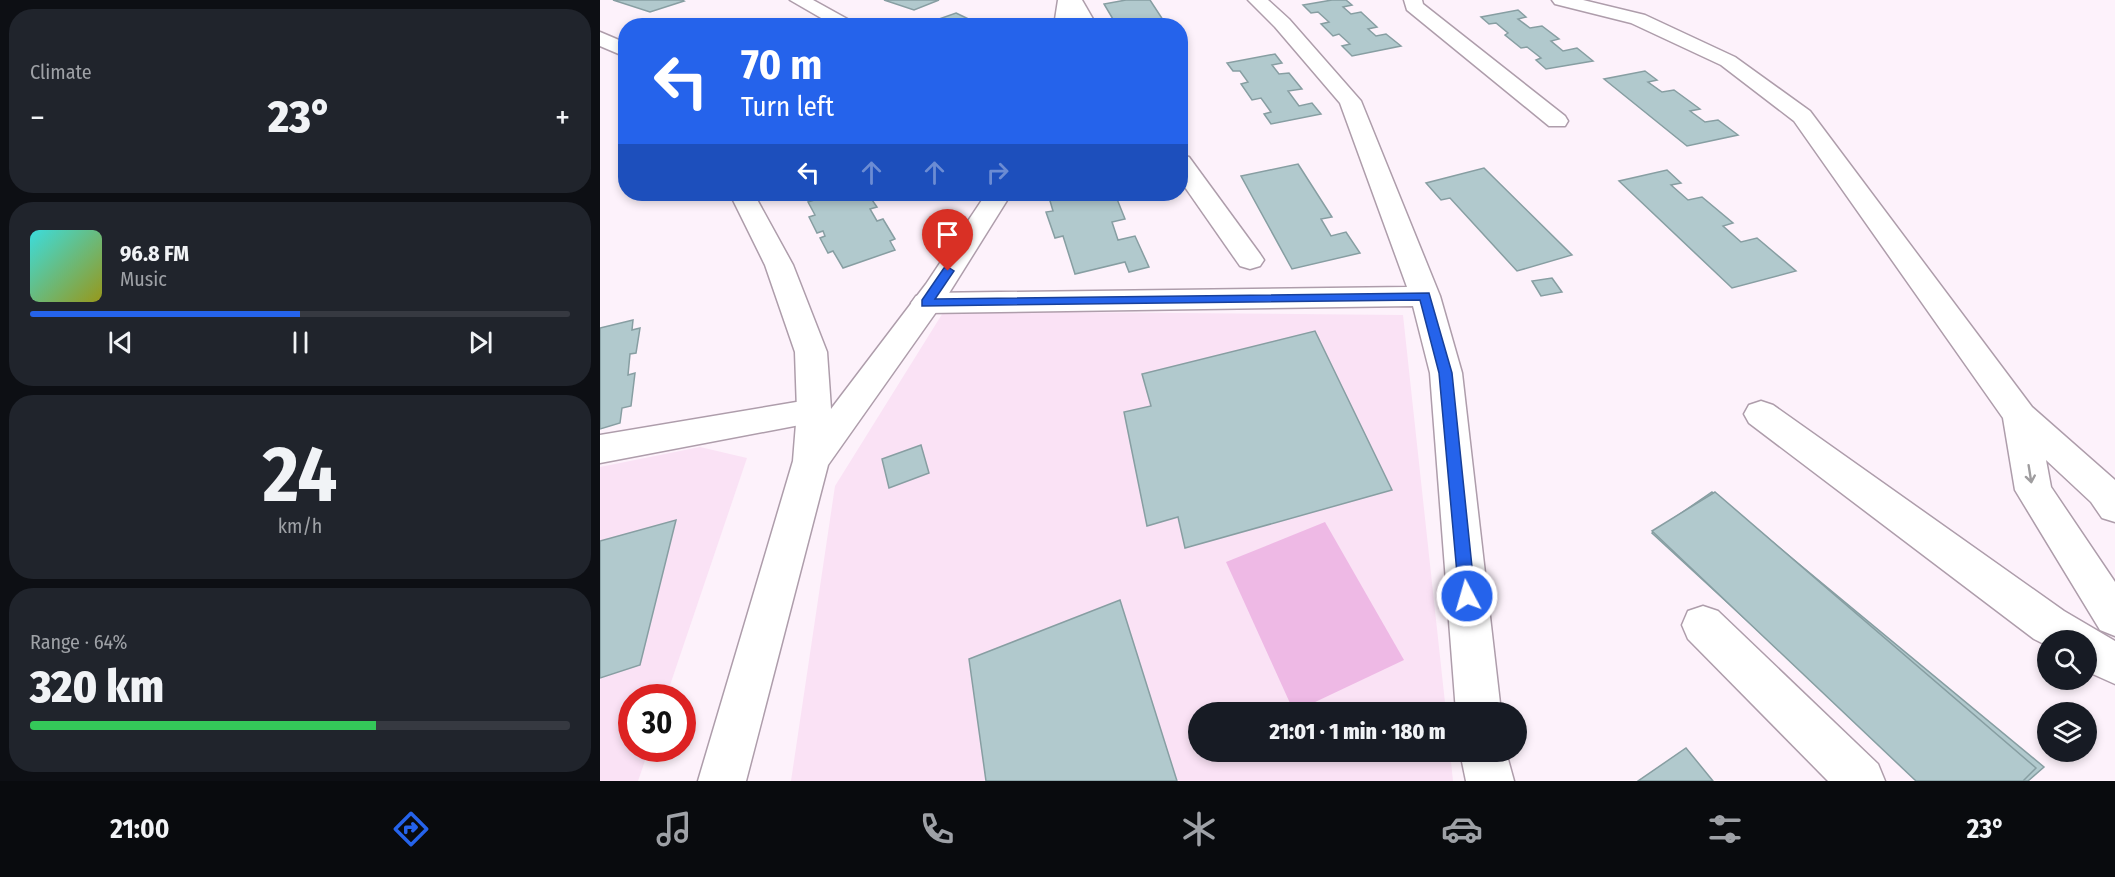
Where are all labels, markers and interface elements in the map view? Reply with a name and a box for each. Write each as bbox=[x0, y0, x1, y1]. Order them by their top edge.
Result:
text: 70 m bbox=[741, 40, 822, 90]
icon: left bbox=[642, 42, 720, 120]
text: Climate bbox=[30, 60, 92, 84]
text: 23° bbox=[268, 90, 332, 144]
text: Turn left bbox=[741, 91, 834, 123]
text: − bbox=[30, 98, 45, 138]
text: + bbox=[555, 98, 570, 138]
icon: left bbox=[792, 156, 825, 189]
icon: ahead bbox=[855, 156, 888, 189]
icon: ahead bbox=[918, 156, 951, 189]
icon: right bbox=[981, 156, 1014, 189]
pin bbox=[922, 209, 973, 271]
icon: arrive bbox=[931, 218, 964, 251]
text: 96.8 FM bbox=[120, 240, 189, 267]
text: Music bbox=[120, 267, 167, 291]
icon: previous bbox=[104, 326, 137, 359]
icon: pause bbox=[284, 326, 317, 359]
icon: next bbox=[464, 326, 497, 359]
text: 24 bbox=[263, 428, 337, 522]
one-way arrow bbox=[2025, 463, 2036, 483]
text: km/h bbox=[278, 514, 322, 538]
position arrow bbox=[1435, 564, 1499, 628]
text: Range · 64% bbox=[30, 630, 127, 654]
map controls bbox=[2037, 630, 2097, 762]
button: search bbox=[2037, 630, 2097, 690]
text: 320 km bbox=[30, 660, 164, 714]
speed limit sign: 30 bbox=[618, 684, 696, 762]
button: layers bbox=[2037, 702, 2097, 762]
text: 21:01 · 1 min · 180 m bbox=[1269, 718, 1446, 745]
icon: directions bbox=[390, 808, 432, 850]
icon: music bbox=[653, 808, 695, 850]
icon: phone bbox=[916, 808, 958, 850]
icon: climate bbox=[1178, 808, 1220, 850]
icon: car bbox=[1441, 808, 1483, 850]
icon: filters bbox=[1704, 808, 1746, 850]
text: 21:00 bbox=[110, 813, 170, 845]
text: 23° bbox=[1967, 813, 2005, 845]

